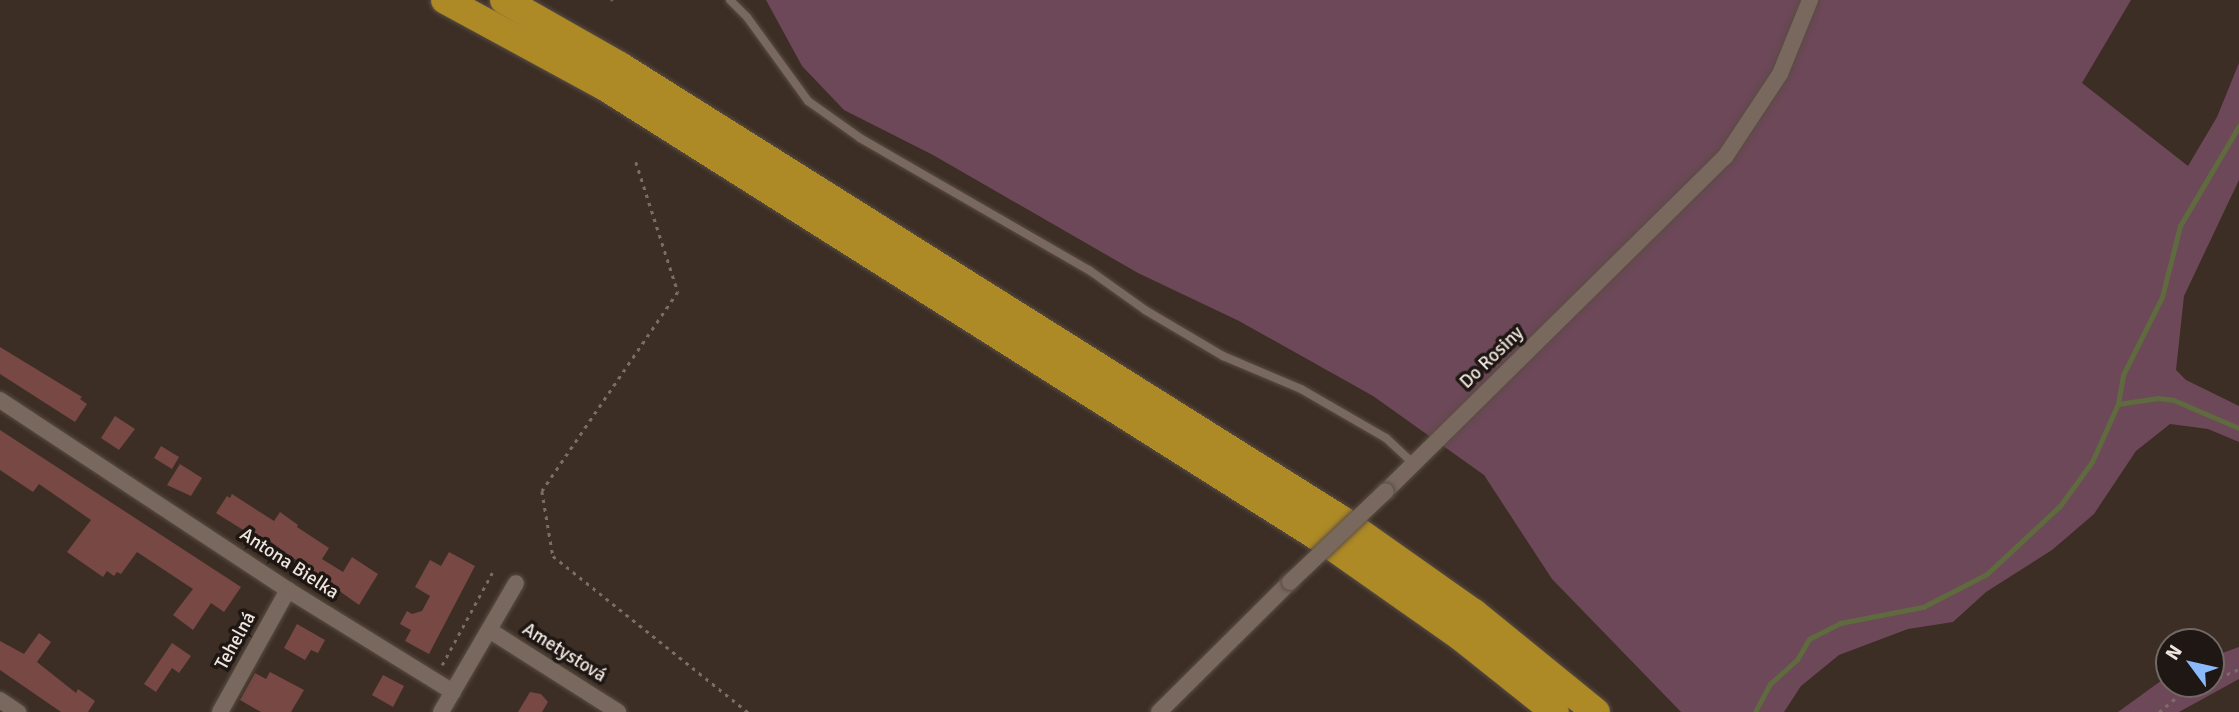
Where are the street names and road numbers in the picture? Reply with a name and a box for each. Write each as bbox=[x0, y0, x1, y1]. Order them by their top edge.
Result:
street label: Do Rosiny bbox=[1455, 322, 1529, 394]
street label: Antona Bielka bbox=[235, 524, 343, 604]
street label: Tehelná bbox=[211, 608, 261, 674]
street label: Ametystová bbox=[518, 618, 610, 688]

